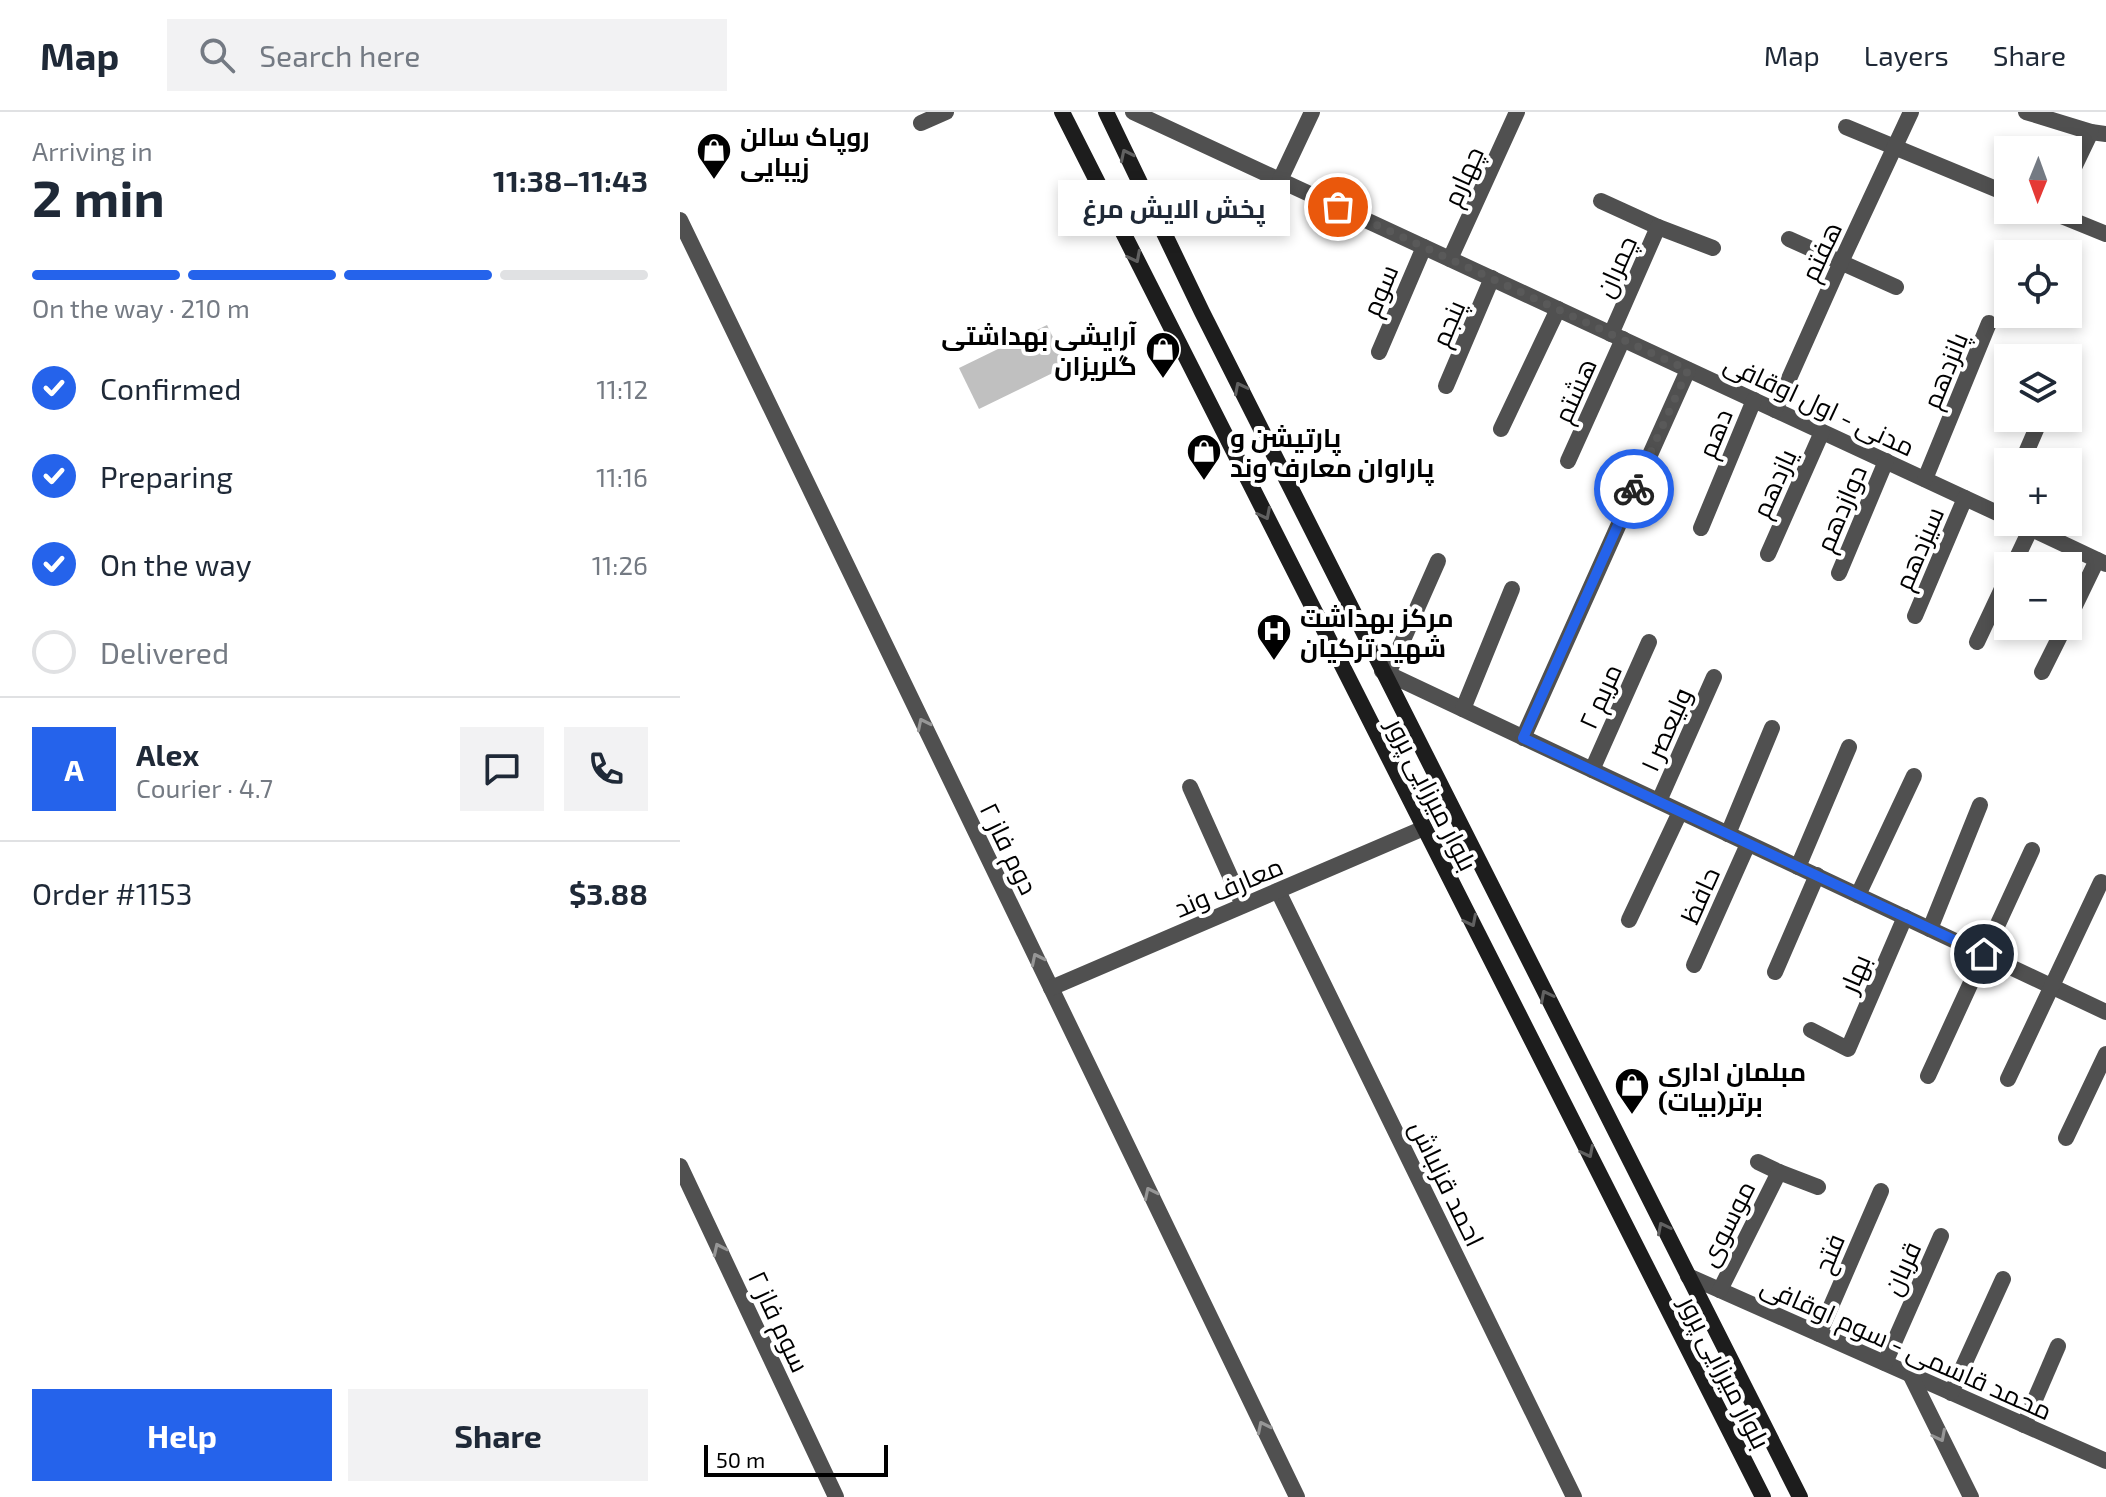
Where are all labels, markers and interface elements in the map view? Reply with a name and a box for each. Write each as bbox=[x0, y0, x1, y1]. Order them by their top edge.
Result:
search box bbox=[167, 19, 727, 91]
text: Map bbox=[40, 32, 119, 78]
icon: search bbox=[195, 33, 239, 77]
text: Search here bbox=[259, 37, 420, 73]
text: Map bbox=[1764, 38, 1820, 72]
text: Layers bbox=[1864, 38, 1949, 72]
text: Share bbox=[1993, 38, 2066, 72]
place label: روپاک سالن زیبایی bbox=[740, 120, 870, 183]
shop icon: روپاک سالن زیبایی bbox=[695, 131, 733, 181]
text: Arriving in bbox=[32, 135, 153, 166]
north arrow bbox=[1994, 136, 2082, 224]
map controls bbox=[1994, 136, 2082, 640]
street label: چهارم bbox=[1435, 141, 1492, 212]
one-way arrow bbox=[1120, 148, 1136, 163]
text: 11:38–11:43 bbox=[493, 162, 648, 198]
text: 2 min bbox=[32, 165, 165, 227]
pin bbox=[1304, 173, 1372, 241]
callout: پخش الایش مرغ bbox=[1058, 179, 1290, 235]
icon: bag bbox=[1316, 185, 1360, 229]
text: پخش الایش مرغ bbox=[1083, 192, 1265, 223]
street label: هفتم bbox=[1793, 216, 1851, 287]
street label: چمران bbox=[1588, 230, 1645, 303]
button: locate bbox=[1994, 240, 2082, 328]
one-way arrow bbox=[1125, 248, 1141, 263]
street label: سوم bbox=[1354, 260, 1407, 322]
text: On the way · 210 m bbox=[32, 292, 250, 323]
street label: پنجم bbox=[1423, 295, 1474, 352]
place label: آرایشی بهداشتی گلریزان bbox=[941, 319, 1138, 381]
street label: پانزدهم bbox=[1915, 327, 1977, 414]
shop icon: آرایشی بهداشتی گلریزان bbox=[1144, 330, 1182, 380]
button: layers bbox=[1994, 344, 2082, 432]
street label: مدنی - اول اوقافی bbox=[1719, 346, 1920, 463]
street label: هشتم bbox=[1546, 353, 1606, 429]
icon: check bbox=[32, 366, 76, 410]
text: Confirmed bbox=[100, 370, 241, 406]
text: 11:12 bbox=[596, 373, 648, 404]
one-way arrow bbox=[1234, 382, 1250, 397]
street label: دهم bbox=[1690, 404, 1742, 464]
place label: پارتیشن و پاراوان معارف وند bbox=[1230, 421, 1434, 486]
shop icon: پارتیشن و پاراوان معارف وند bbox=[1185, 432, 1223, 482]
street label: یازدهم bbox=[1744, 444, 1805, 524]
button: + bbox=[1994, 448, 2082, 536]
courier bbox=[1594, 449, 1674, 529]
icon: check bbox=[32, 454, 76, 498]
text: Preparing bbox=[100, 458, 233, 494]
street label: دوازدهم bbox=[1808, 460, 1876, 557]
text: 11:16 bbox=[596, 461, 648, 492]
icon: bike bbox=[1612, 467, 1656, 511]
street label: سیزدهم bbox=[1887, 502, 1953, 596]
one-way arrow bbox=[1255, 505, 1270, 520]
icon: check bbox=[32, 542, 76, 586]
text: On the way bbox=[100, 546, 252, 582]
text: 11:26 bbox=[592, 549, 648, 580]
button: − bbox=[1994, 552, 2082, 640]
place label: مرکز بهداشت شهید ترکیان bbox=[1300, 601, 1454, 664]
hospital icon: مرکز بهداشت شهید ترکیان bbox=[1255, 612, 1293, 662]
text: Delivered bbox=[100, 634, 229, 670]
street label: مریم ۲ bbox=[1571, 659, 1631, 735]
street label: ولیعصر ۱ bbox=[1633, 682, 1698, 776]
street label: بلوار میرزایی پرور bbox=[1378, 711, 1485, 877]
one-way arrow bbox=[918, 718, 933, 733]
button: chat bbox=[460, 727, 544, 811]
button: phone bbox=[564, 727, 648, 811]
text: Alex bbox=[136, 736, 199, 772]
text: A bbox=[64, 751, 84, 787]
text: Courier · 4.7 bbox=[136, 772, 273, 803]
street label: دوم فاز ۲ bbox=[971, 797, 1046, 901]
street label: معارف وند bbox=[1169, 849, 1288, 924]
street label: حافظ bbox=[1673, 862, 1725, 928]
text: Order #1153 bbox=[32, 875, 192, 911]
text: $3.88 bbox=[569, 875, 648, 911]
one-way arrow bbox=[1461, 912, 1476, 927]
pin bbox=[1950, 920, 2018, 988]
icon: home bbox=[1962, 932, 2006, 976]
street label: بهار bbox=[1831, 949, 1878, 999]
one-way arrow bbox=[1031, 952, 1046, 967]
one-way arrow bbox=[1540, 989, 1556, 1004]
place label: مبلمان اداری برتر(بیات) bbox=[1658, 1055, 1806, 1117]
shop icon: مبلمان اداری برتر(بیات) bbox=[1613, 1066, 1651, 1116]
street label: احمد قزلباش bbox=[1402, 1115, 1492, 1252]
one-way arrow bbox=[1579, 1144, 1594, 1159]
street label: موسوی bbox=[1691, 1175, 1761, 1271]
one-way arrow bbox=[1144, 1186, 1160, 1201]
one-way arrow bbox=[1658, 1221, 1673, 1236]
street label: فتح bbox=[1806, 1229, 1853, 1279]
street label: قربان bbox=[1876, 1236, 1927, 1300]
one-way arrow bbox=[713, 1243, 729, 1257]
street label: سوم فاز ۲ bbox=[739, 1265, 817, 1378]
street label: محمد قاسمی - سوم اوقافی bbox=[1755, 1269, 2057, 1429]
street label: بلوار میرزایی پرور bbox=[1671, 1289, 1778, 1455]
button: Help bbox=[32, 1389, 332, 1481]
button: Share bbox=[348, 1389, 648, 1481]
one-way arrow bbox=[1257, 1420, 1273, 1435]
one-way arrow bbox=[1930, 1427, 1946, 1442]
scale bar bbox=[704, 1441, 888, 1477]
text: 50 m bbox=[716, 1446, 765, 1472]

